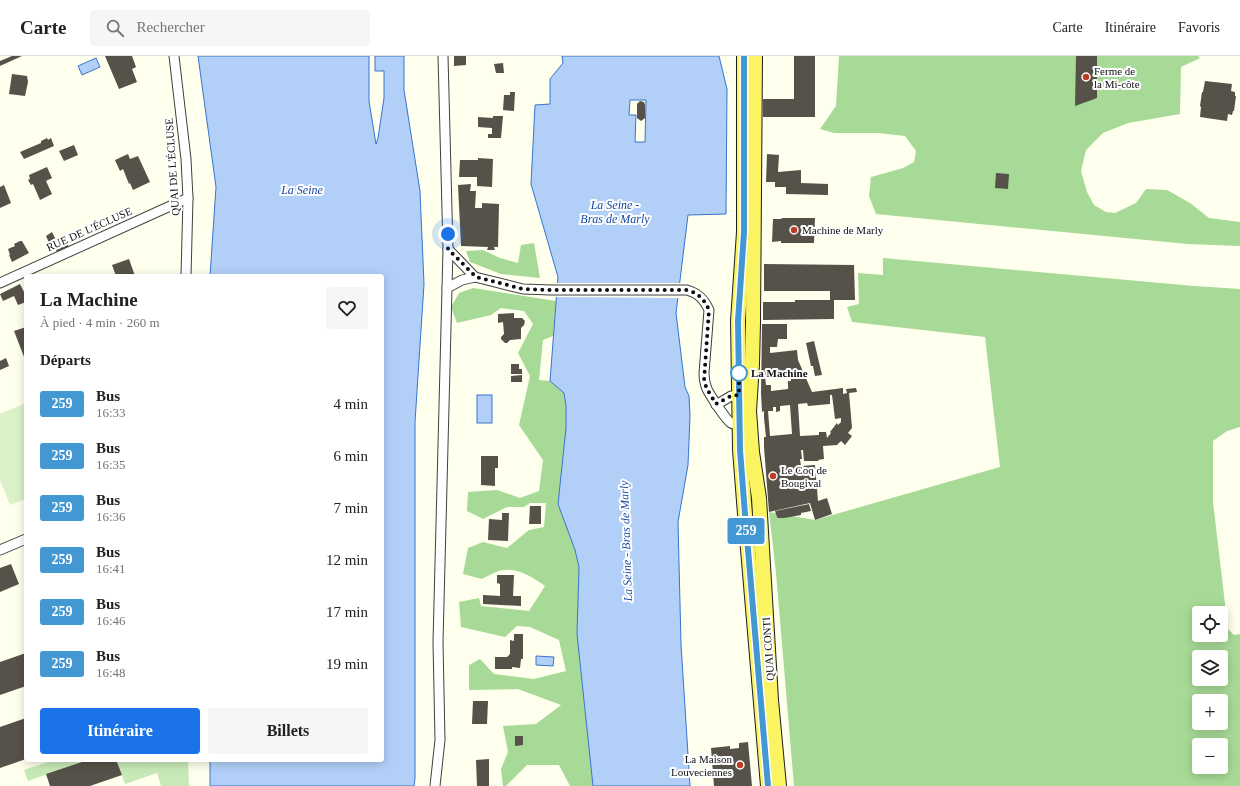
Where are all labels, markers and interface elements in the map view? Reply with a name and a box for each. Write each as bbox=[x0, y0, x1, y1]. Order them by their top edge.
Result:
search box bbox=[90, 10, 370, 46]
text: Carte bbox=[20, 17, 66, 38]
icon: search bbox=[104, 17, 126, 39]
text: Rechercher bbox=[136, 19, 205, 35]
text: Carte bbox=[1052, 20, 1083, 35]
text: Itinéraire bbox=[1105, 20, 1156, 35]
text: Favoris bbox=[1178, 20, 1220, 35]
place label: Ferme de la Mi-côte bbox=[1094, 65, 1140, 90]
marker: Ferme de la Mi-côte bbox=[1081, 72, 1091, 82]
street label: QUAI DE L'ÉCLUSE bbox=[163, 117, 181, 216]
water label: La Seine bbox=[280, 183, 323, 197]
water label: La Seine - Bras de Marly bbox=[580, 198, 650, 226]
street label: RUE DE L'ÉCLUSE bbox=[44, 205, 134, 253]
your location bbox=[438, 224, 458, 244]
place label: Machine de Marly bbox=[802, 224, 884, 236]
marker: Machine de Marly bbox=[789, 225, 799, 235]
button: heart bbox=[326, 287, 368, 329]
text: La Machine bbox=[40, 289, 138, 310]
text: À pied · 4 min · 260 m bbox=[40, 315, 160, 330]
text: Départs bbox=[40, 352, 91, 368]
marker: La Machine bbox=[730, 364, 748, 382]
place label: La Machine bbox=[751, 367, 808, 379]
text: Bus bbox=[96, 388, 120, 404]
text: 259 bbox=[52, 396, 73, 411]
text: 4 min bbox=[333, 396, 368, 412]
text: 16:33 bbox=[96, 405, 126, 420]
text: Bus bbox=[96, 440, 120, 456]
text: 259 bbox=[52, 448, 73, 463]
text: 6 min bbox=[333, 448, 368, 464]
text: 16:35 bbox=[96, 457, 126, 472]
place label: Le Coq de Bougival bbox=[781, 464, 827, 489]
marker: Le Coq de Bougival bbox=[768, 471, 778, 481]
water label: La Seine - Bras de Marly bbox=[617, 480, 635, 603]
text: Bus bbox=[96, 492, 120, 508]
text: 259 bbox=[52, 500, 73, 515]
text: 7 min bbox=[333, 500, 368, 516]
text: 16:36 bbox=[96, 509, 126, 524]
line badge: 259 bbox=[723, 518, 769, 544]
text: 259 bbox=[736, 523, 757, 538]
text: Bus bbox=[96, 544, 120, 560]
text: 259 bbox=[52, 552, 73, 567]
text: 12 min bbox=[326, 552, 368, 568]
text: 16:41 bbox=[96, 561, 126, 576]
text: Bus bbox=[96, 596, 120, 612]
text: 259 bbox=[52, 604, 73, 619]
text: 17 min bbox=[326, 604, 368, 620]
map controls bbox=[1192, 606, 1228, 774]
button: locate bbox=[1192, 606, 1228, 642]
text: 16:46 bbox=[96, 613, 126, 628]
street label: QUAI CONTI bbox=[760, 616, 776, 681]
text: Bus bbox=[96, 648, 120, 664]
button: layers bbox=[1192, 650, 1228, 686]
text: 259 bbox=[52, 656, 73, 671]
text: 19 min bbox=[326, 656, 368, 672]
text: 16:48 bbox=[96, 665, 126, 680]
button: + bbox=[1192, 694, 1228, 730]
button: Itinéraire bbox=[40, 708, 200, 754]
button: Billets bbox=[208, 708, 368, 754]
button: − bbox=[1192, 738, 1228, 774]
place label: La Maison Louveciennes bbox=[671, 753, 732, 778]
marker: La Maison Louveciennes bbox=[735, 760, 745, 770]

